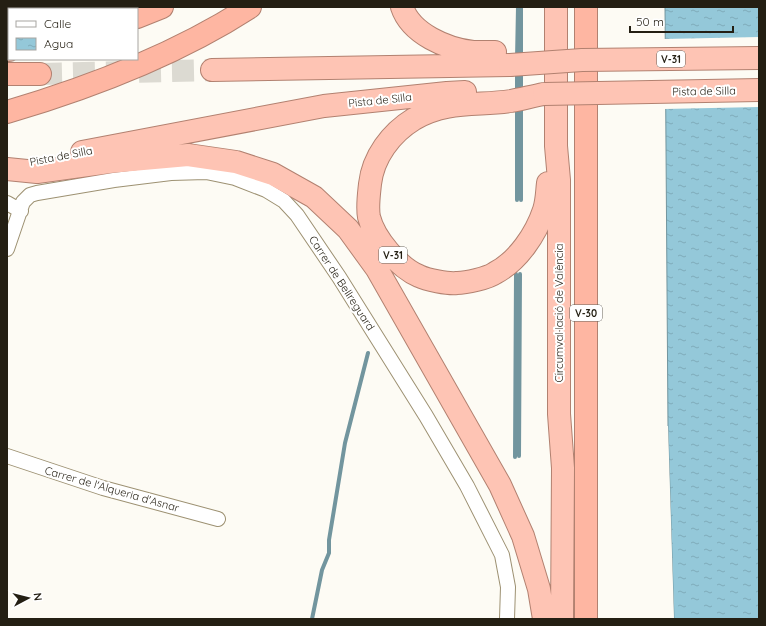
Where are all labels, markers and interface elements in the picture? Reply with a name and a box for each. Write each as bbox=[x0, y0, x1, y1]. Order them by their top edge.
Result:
legend bbox=[8, 8, 138, 60]
scale bar bbox=[630, 8, 733, 34]
text: 50 m bbox=[636, 14, 664, 29]
text: Calle bbox=[44, 16, 72, 31]
text: Agua bbox=[44, 36, 73, 51]
road number: V-31 bbox=[657, 51, 685, 67]
street label: Pista de Silla bbox=[672, 83, 736, 99]
street label: Pista de Silla bbox=[348, 90, 412, 110]
street label: Pista de Silla bbox=[28, 143, 94, 169]
street label: Carrer de Bellreguard bbox=[306, 233, 378, 333]
street label: Circumval·lació de València bbox=[552, 244, 566, 382]
road number: V-31 bbox=[379, 247, 407, 263]
road number: V-30 bbox=[570, 305, 602, 321]
street label: Carrer de l'Alqueria d'Asnar bbox=[43, 463, 182, 515]
north arrow bbox=[8, 578, 48, 618]
text: N bbox=[30, 592, 45, 602]

